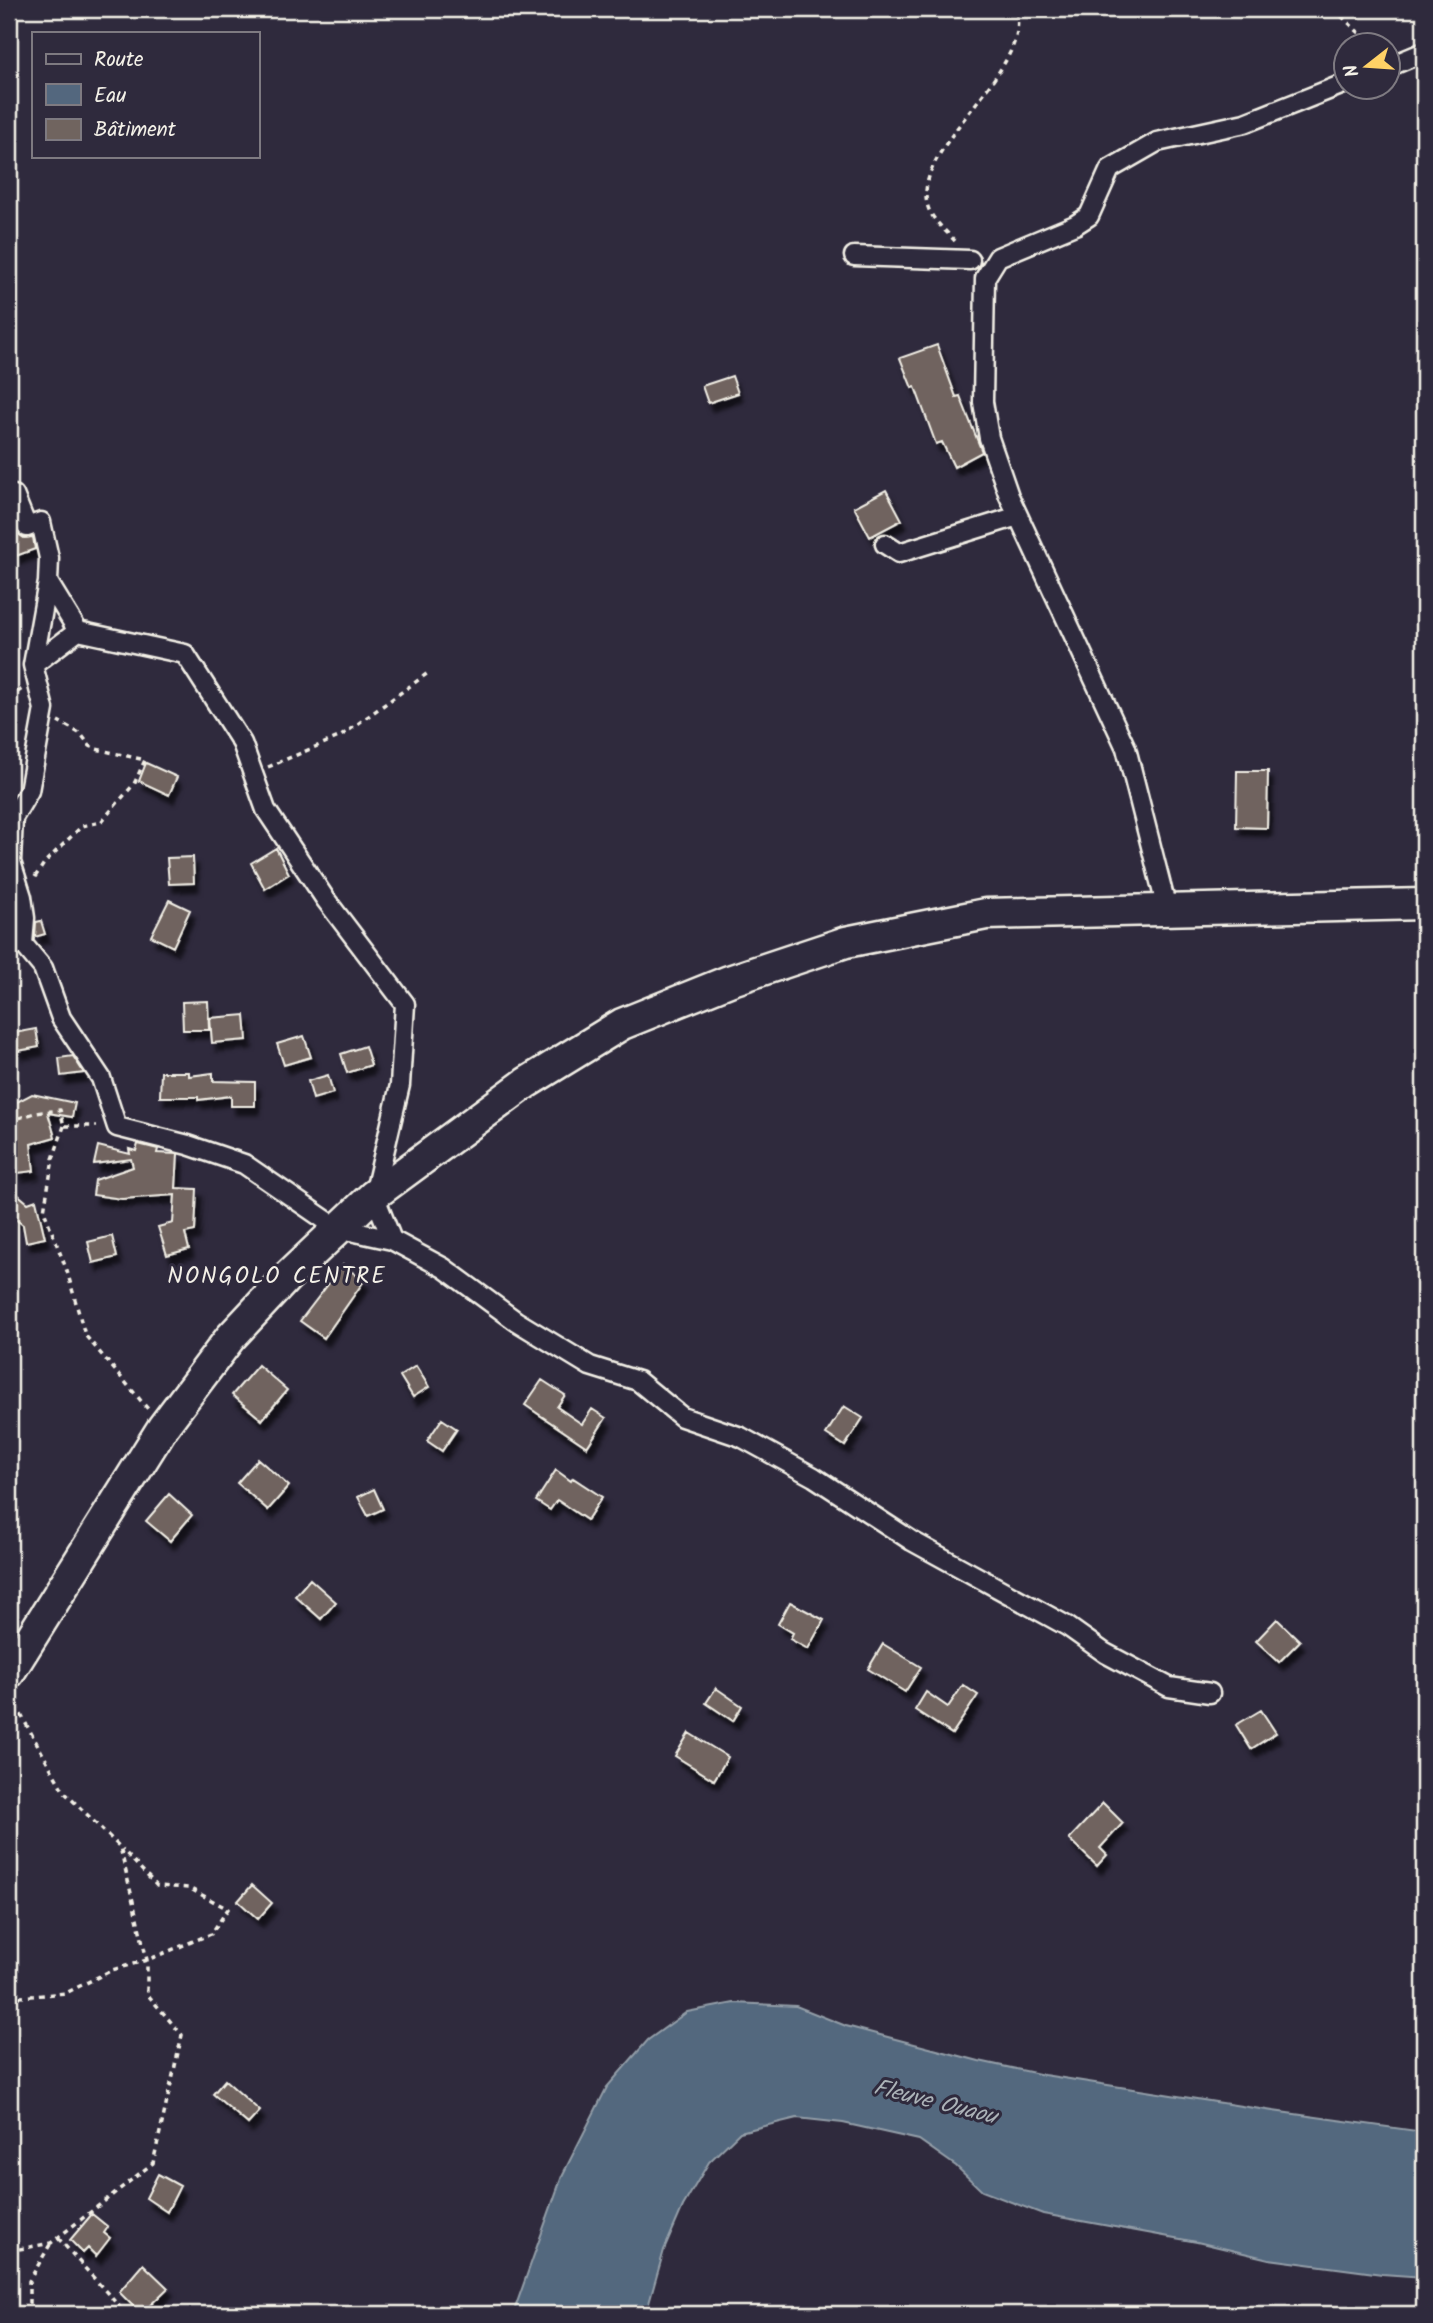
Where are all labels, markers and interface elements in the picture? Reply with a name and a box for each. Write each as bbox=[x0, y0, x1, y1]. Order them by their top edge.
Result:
legend bbox=[32, 32, 259, 158]
north arrow bbox=[1332, 32, 1402, 102]
text: Route bbox=[94, 44, 144, 77]
text: N bbox=[1337, 60, 1369, 81]
text: Eau bbox=[94, 80, 126, 113]
text: Bâtiment bbox=[94, 114, 177, 147]
district label: NONGOLO CENTRE bbox=[167, 1259, 387, 1295]
water label: Fleuve Ouaou bbox=[870, 2070, 1003, 2136]

